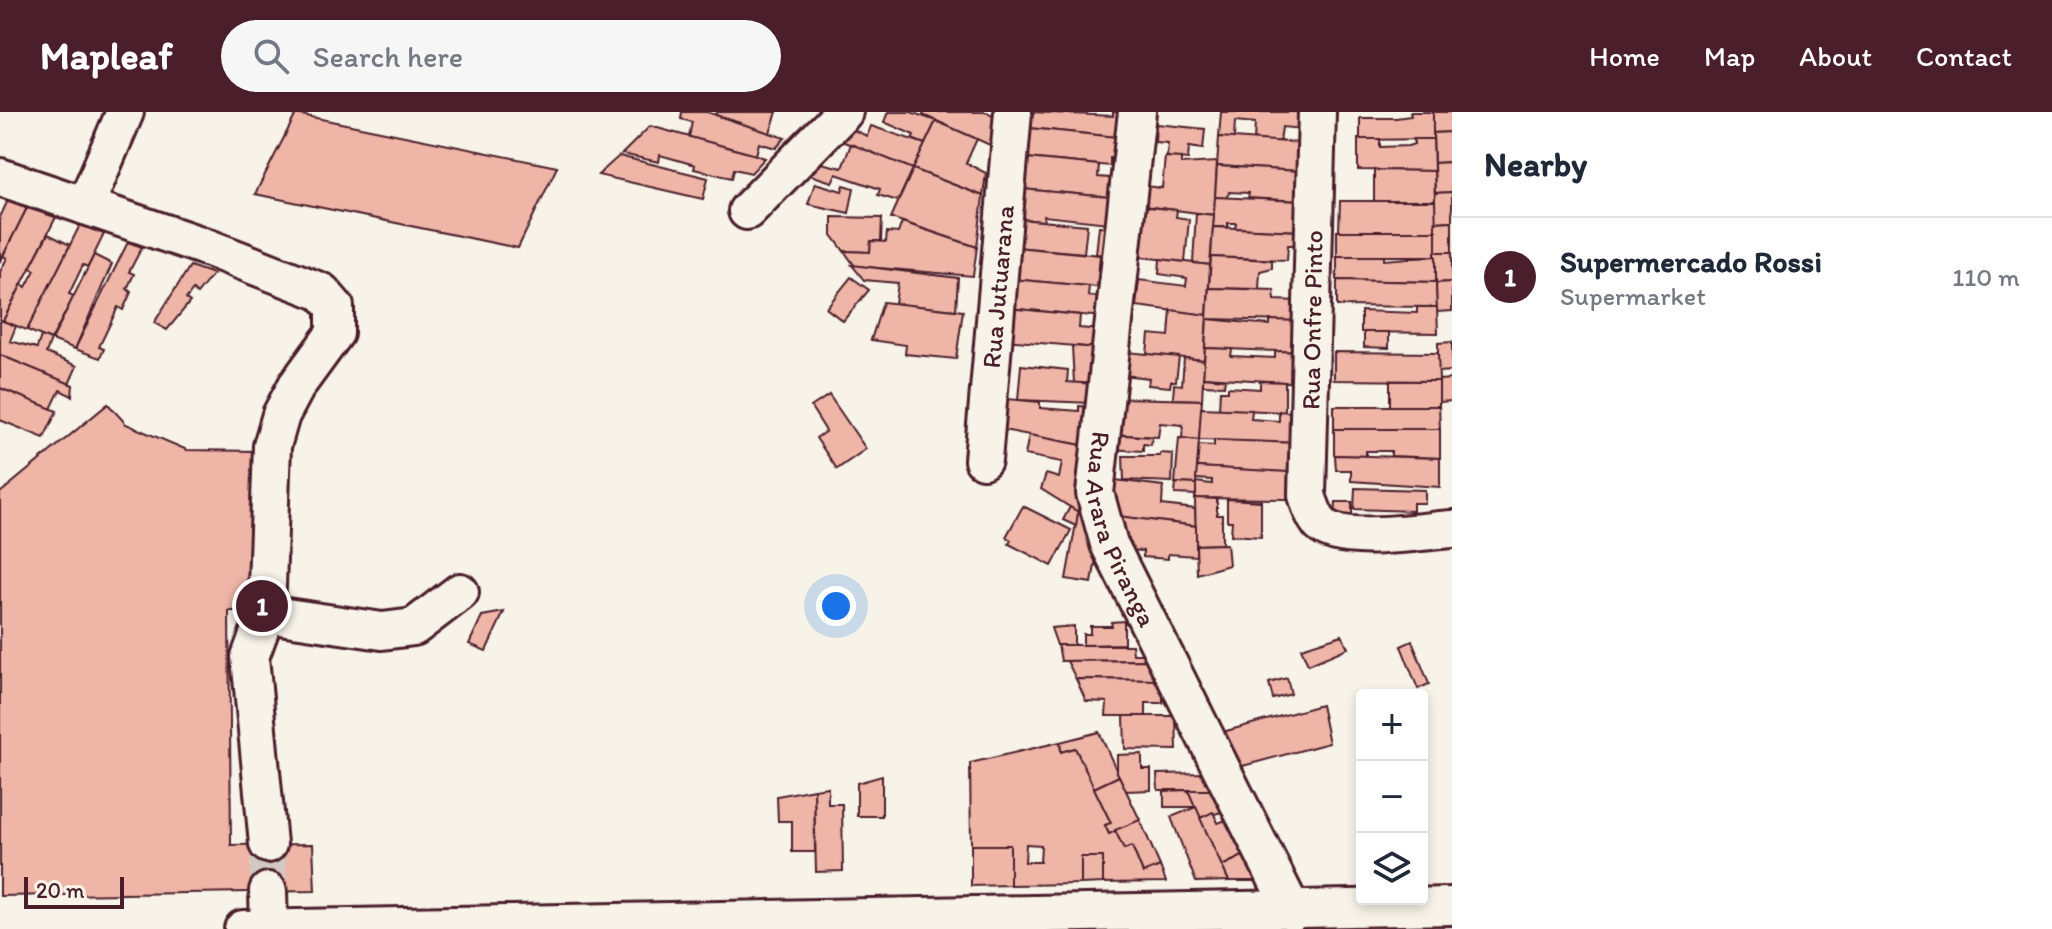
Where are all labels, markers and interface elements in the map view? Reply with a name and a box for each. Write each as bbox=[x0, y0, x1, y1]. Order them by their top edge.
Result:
search box bbox=[221, 20, 781, 92]
text: Mapleaf bbox=[40, 33, 173, 79]
icon: search bbox=[249, 34, 293, 78]
text: Search here bbox=[313, 38, 463, 75]
text: Home bbox=[1589, 39, 1660, 73]
text: Map bbox=[1704, 39, 1755, 73]
text: About bbox=[1799, 39, 1872, 73]
text: Contact bbox=[1916, 39, 2012, 73]
text: Nearby bbox=[1484, 144, 1587, 185]
street label: Rua Jutuarana bbox=[975, 203, 1021, 370]
street label: Rua Onfre Pinto bbox=[1294, 230, 1330, 410]
text: Supermercado Rossi bbox=[1560, 243, 1822, 280]
text: 1 bbox=[1504, 261, 1516, 293]
text: 110 m bbox=[1952, 261, 2020, 293]
text: Supermarket bbox=[1560, 280, 1706, 312]
street label: Rua Arara Piranga bbox=[1079, 430, 1164, 632]
pin: 1 bbox=[236, 576, 288, 636]
your location bbox=[816, 586, 856, 626]
map controls bbox=[1356, 689, 1428, 905]
button: + bbox=[1356, 689, 1428, 761]
button: − bbox=[1356, 761, 1428, 833]
button: layers bbox=[1356, 833, 1428, 905]
scale bar bbox=[24, 873, 124, 909]
text: 20 m bbox=[36, 877, 85, 904]

